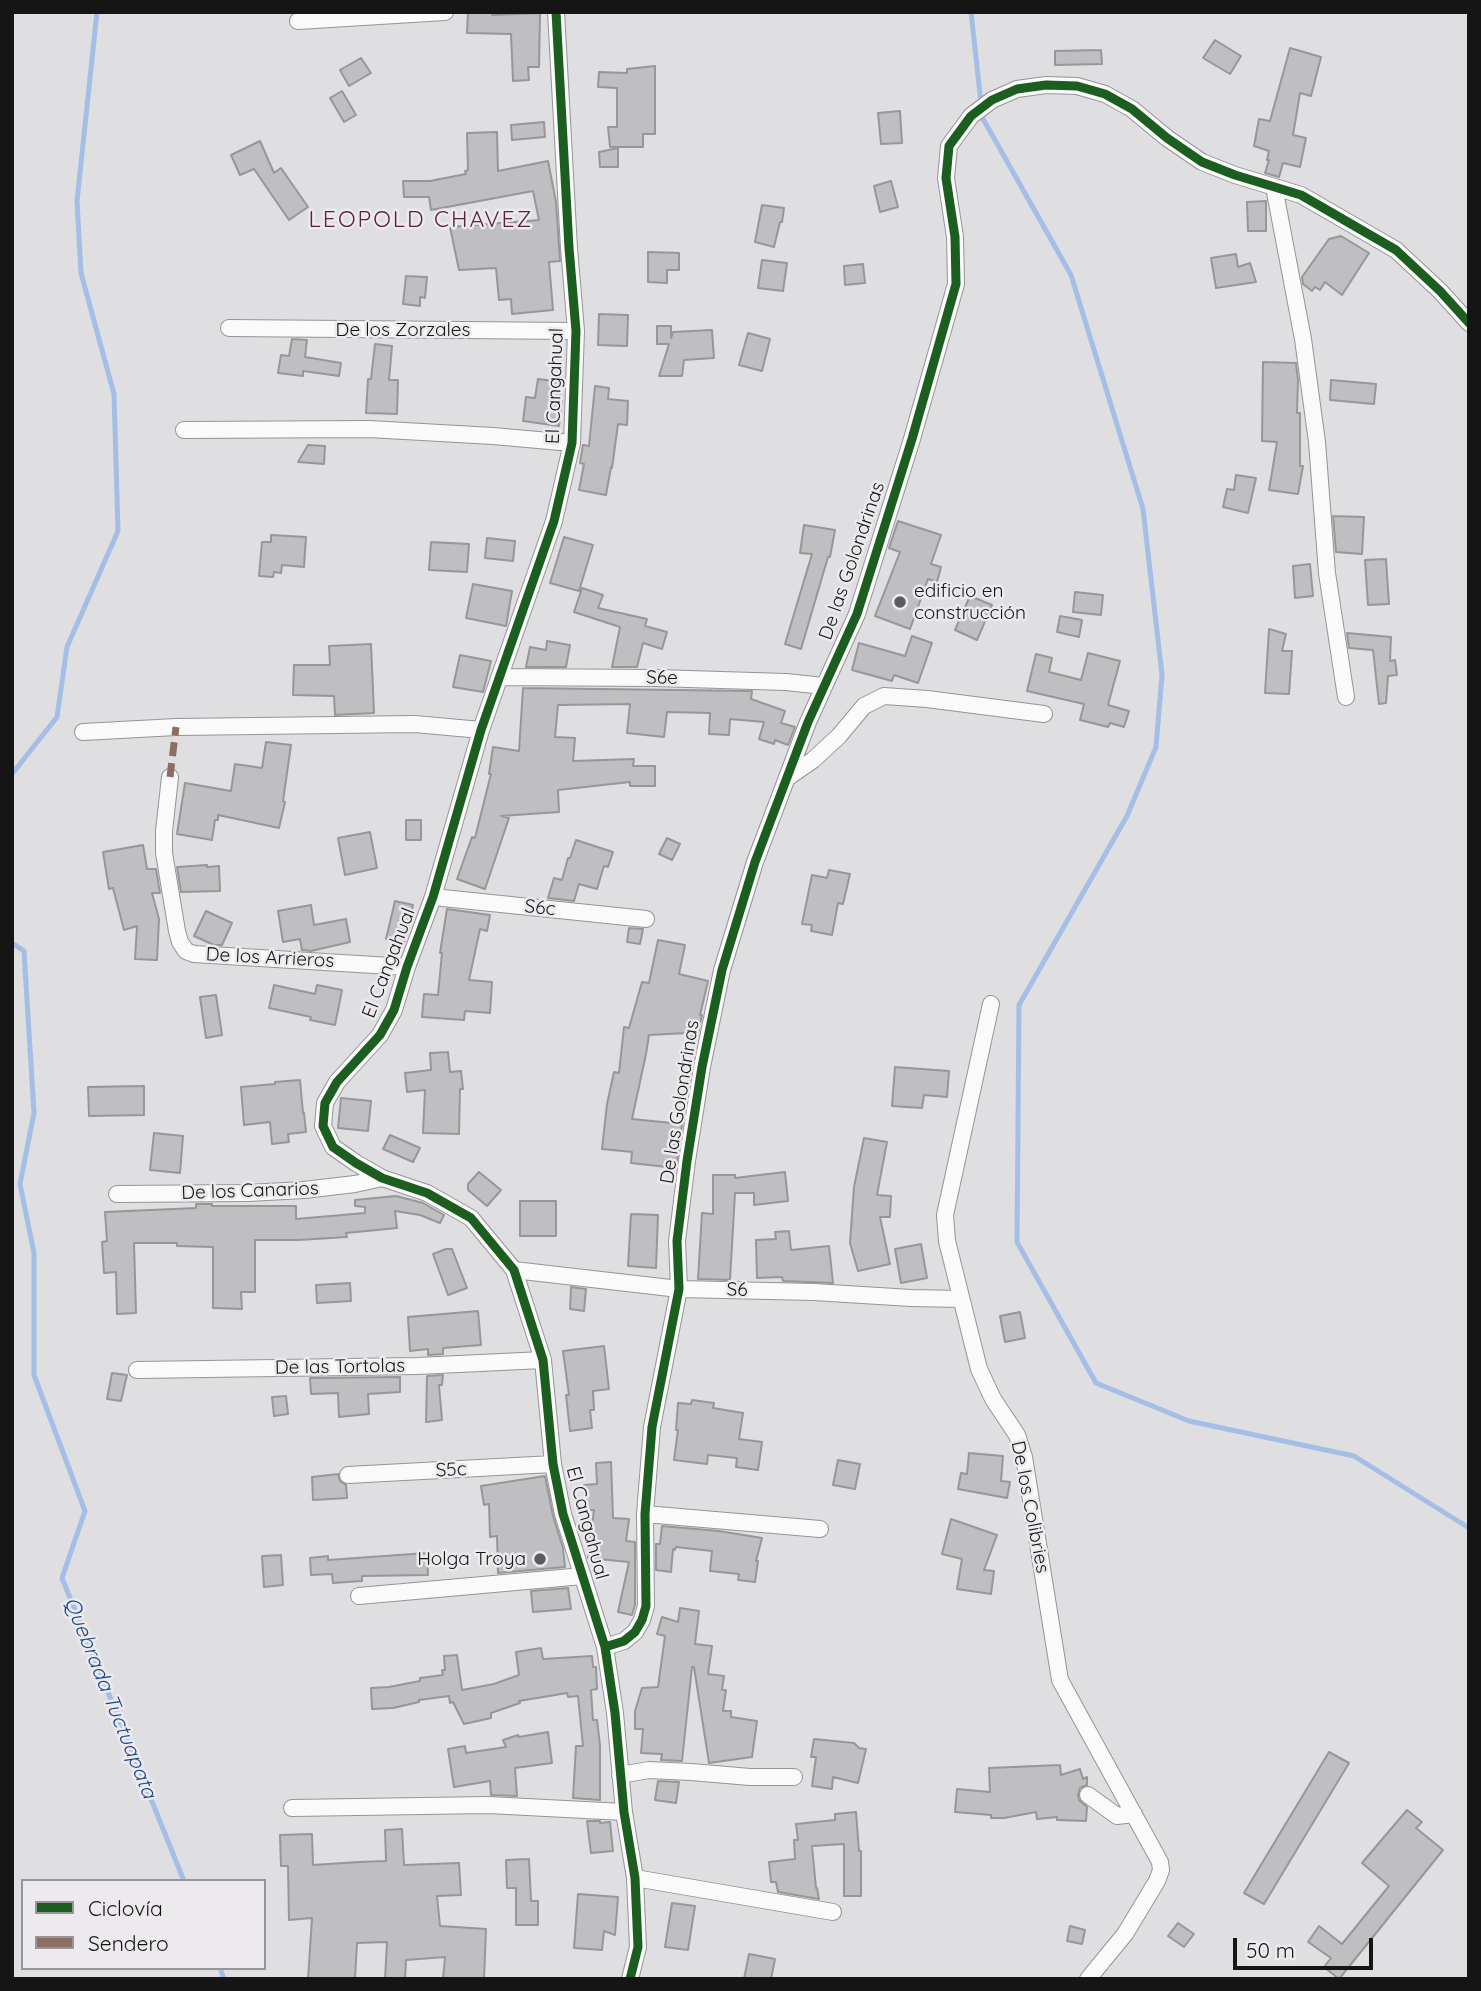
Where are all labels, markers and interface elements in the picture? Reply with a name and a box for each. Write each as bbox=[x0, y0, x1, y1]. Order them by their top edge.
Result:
district label: LEOPOLD CHAVEZ bbox=[310, 206, 532, 234]
street label: De los Zorzales bbox=[336, 319, 470, 341]
street label: El Cangahual bbox=[542, 328, 568, 444]
street label: De las Golondrinas bbox=[814, 479, 890, 643]
place label: edificio en construcción bbox=[914, 580, 1026, 624]
marker: edificio en construcción bbox=[892, 594, 908, 610]
street label: S6e bbox=[646, 666, 678, 690]
street label: S6c bbox=[524, 895, 556, 921]
street label: El Cangahual bbox=[358, 905, 420, 1021]
street label: De los Arrieros bbox=[205, 943, 335, 973]
street label: De las Golondrinas bbox=[656, 1019, 704, 1185]
street label: De los Canarios bbox=[181, 1177, 319, 1205]
street label: S6 bbox=[726, 1278, 748, 1302]
street label: De las Tortolas bbox=[275, 1354, 405, 1380]
street label: De los Colibries bbox=[1006, 1439, 1054, 1575]
street label: S5c bbox=[435, 1458, 467, 1482]
street label: El Cangahual bbox=[561, 1464, 613, 1582]
place label: Holga Troya bbox=[417, 1548, 526, 1570]
marker: Holga Troya bbox=[532, 1551, 548, 1567]
water label: Quebrada Tuctuapata bbox=[58, 1594, 162, 1802]
legend bbox=[21, 1879, 266, 1970]
text: Ciclovía bbox=[88, 1895, 163, 1921]
scale bar bbox=[1236, 1924, 1376, 1968]
text: Sendero bbox=[88, 1930, 169, 1956]
text: 50 m bbox=[1246, 1937, 1295, 1963]

